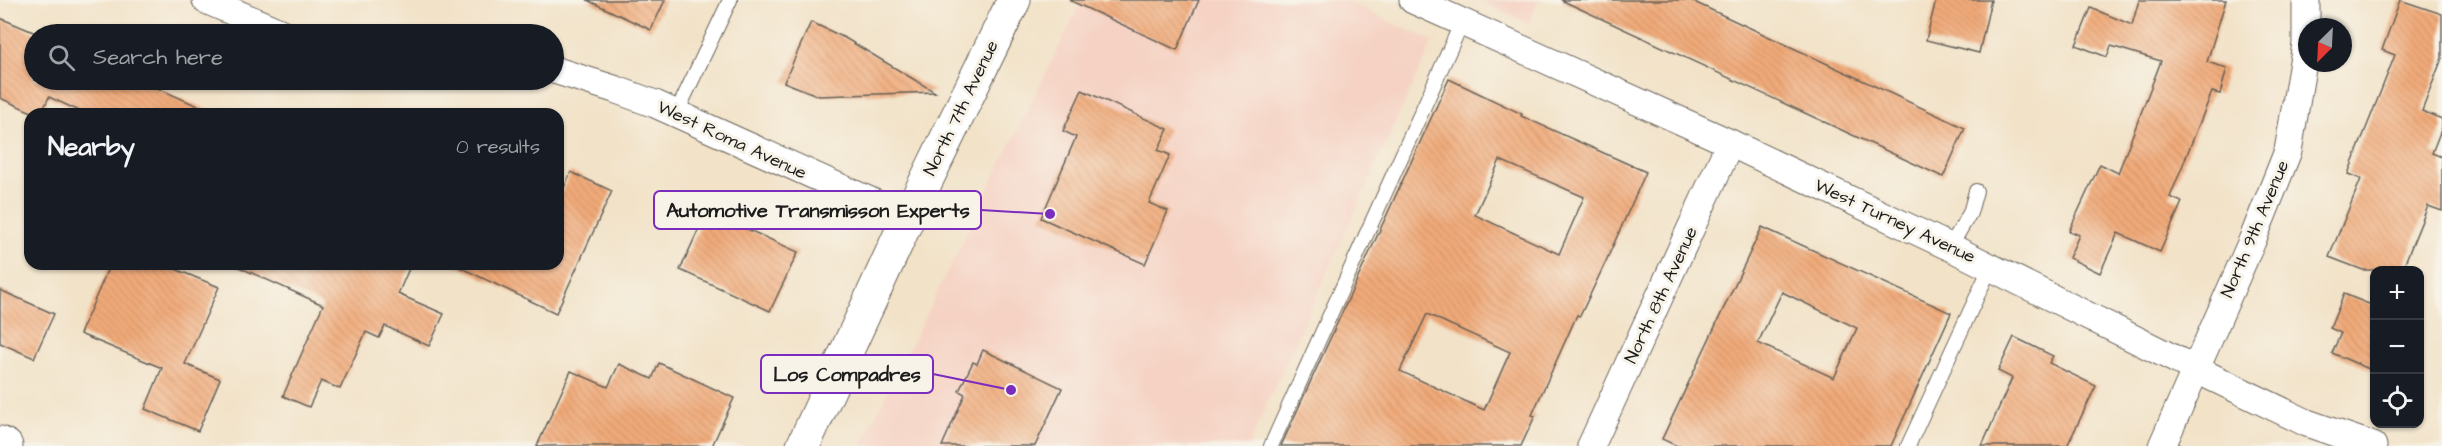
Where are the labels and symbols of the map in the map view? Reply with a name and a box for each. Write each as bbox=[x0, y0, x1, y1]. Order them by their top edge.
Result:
north arrow bbox=[2298, 18, 2352, 72]
street label: North 7th Avenue bbox=[917, 36, 1005, 180]
street label: West Roma Avenue bbox=[653, 94, 811, 186]
street label: North 9th Avenue bbox=[2215, 156, 2295, 301]
street label: West Turney Avenue bbox=[1810, 173, 1980, 270]
callout: Automotive Transmisson Experts bbox=[654, 191, 981, 229]
text: Automotive Transmisson Experts bbox=[666, 197, 970, 225]
street label: North 8th Avenue bbox=[1618, 222, 1704, 367]
callout: Los Compadres bbox=[761, 355, 933, 393]
text: Los Compadres bbox=[773, 361, 921, 389]

